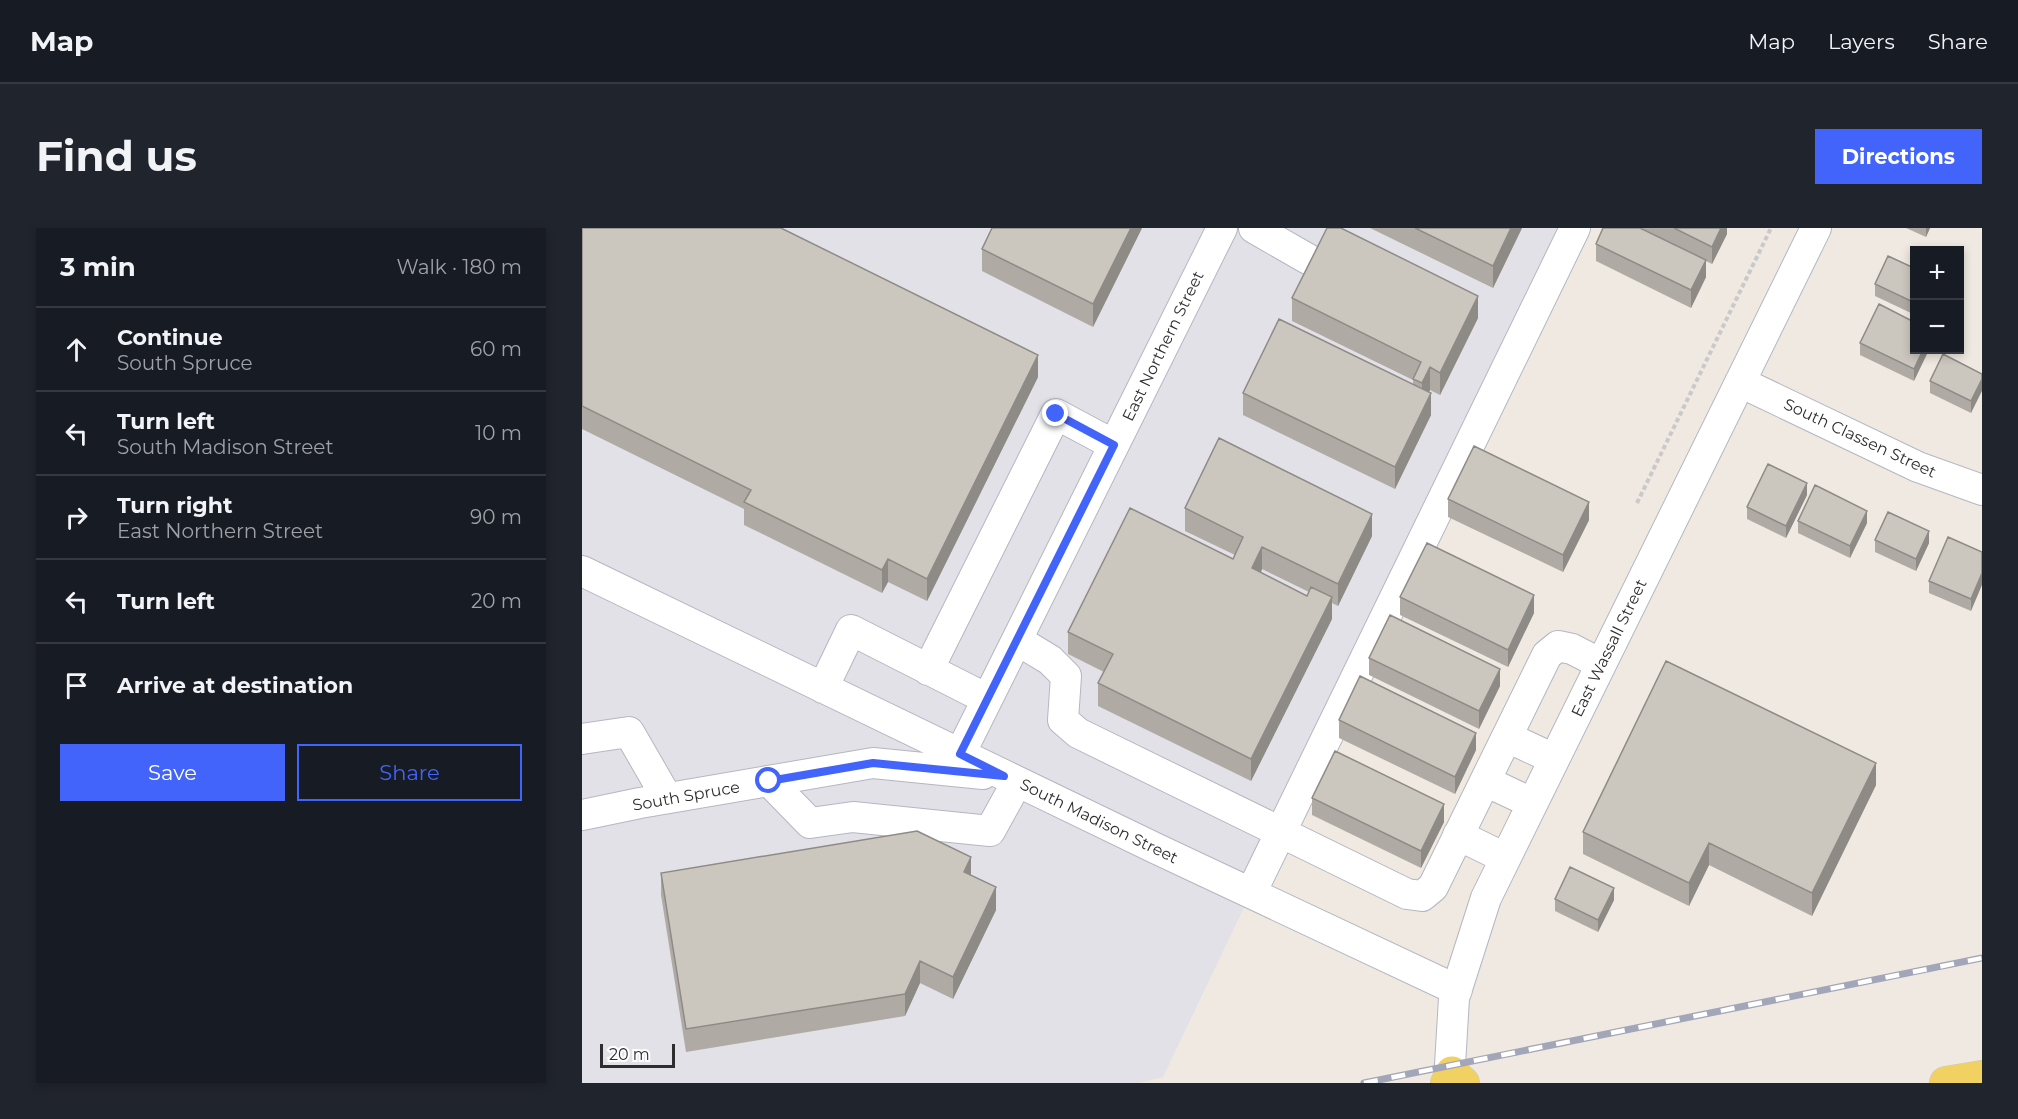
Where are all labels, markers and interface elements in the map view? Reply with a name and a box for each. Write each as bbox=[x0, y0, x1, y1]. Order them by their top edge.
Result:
text: Map bbox=[30, 24, 93, 58]
text: Map bbox=[1748, 29, 1795, 54]
text: Layers bbox=[1828, 29, 1895, 54]
text: Share bbox=[1928, 29, 1988, 54]
button: Directions bbox=[1815, 129, 1982, 184]
text: Find us bbox=[36, 130, 197, 182]
map controls bbox=[1910, 246, 1964, 354]
button: + bbox=[1910, 246, 1964, 300]
text: 3 min bbox=[60, 251, 136, 283]
text: Walk · 180 m bbox=[397, 255, 522, 279]
street label: East Northern Street bbox=[1118, 267, 1208, 424]
button: − bbox=[1910, 300, 1964, 354]
text: Continue bbox=[117, 324, 223, 351]
icon: ahead bbox=[60, 333, 93, 366]
text: 60 m bbox=[470, 337, 522, 361]
text: South Spruce bbox=[117, 351, 253, 375]
street label: South Classen Street bbox=[1781, 394, 1940, 482]
route end bbox=[1042, 400, 1068, 426]
text: Turn left bbox=[117, 408, 215, 435]
icon: left bbox=[60, 417, 93, 450]
text: 10 m bbox=[475, 421, 522, 445]
text: South Madison Street bbox=[117, 435, 334, 459]
text: Turn right bbox=[117, 492, 232, 519]
icon: right bbox=[60, 501, 93, 534]
text: 90 m bbox=[470, 505, 522, 529]
text: East Northern Street bbox=[117, 519, 323, 543]
street label: East Wassall Street bbox=[1567, 575, 1651, 720]
icon: left bbox=[60, 585, 93, 618]
text: Turn left bbox=[117, 588, 215, 615]
text: 20 m bbox=[471, 589, 522, 613]
icon: arrive bbox=[60, 669, 93, 702]
text: Arrive at destination bbox=[117, 672, 353, 699]
button: Save bbox=[60, 744, 285, 801]
button: Share bbox=[297, 744, 522, 801]
route start bbox=[755, 767, 781, 793]
street label: South Madison Street bbox=[1017, 774, 1181, 868]
street label: South Spruce bbox=[631, 777, 741, 815]
scale bar bbox=[600, 1041, 675, 1068]
text: 20 m bbox=[609, 1045, 650, 1064]

